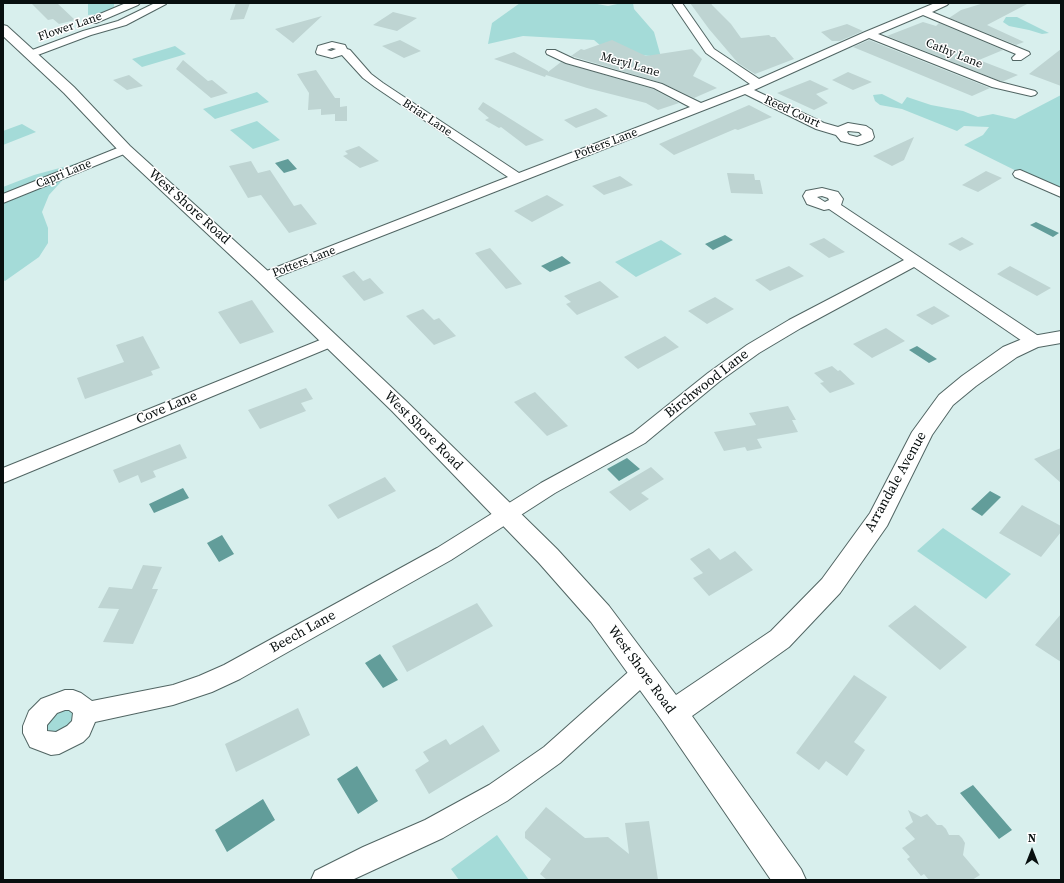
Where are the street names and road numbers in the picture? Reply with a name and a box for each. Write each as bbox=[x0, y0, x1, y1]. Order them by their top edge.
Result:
street label: Flower Lane bbox=[36, 9, 104, 45]
street label: Cathy Lane bbox=[924, 36, 984, 72]
street label: Meryl Lane bbox=[599, 50, 661, 80]
street label: Reed Court bbox=[762, 93, 822, 131]
street label: Briar Lane bbox=[399, 96, 455, 140]
street label: Potters Lane bbox=[572, 125, 640, 163]
street label: Capri Lane bbox=[34, 156, 94, 192]
street label: West Shore Road bbox=[145, 166, 233, 248]
street label: Potters Lane bbox=[270, 243, 338, 281]
street label: Birchwood Lane bbox=[662, 346, 752, 422]
street label: Cove Lane bbox=[134, 388, 200, 428]
street label: West Shore Road bbox=[380, 388, 466, 474]
street label: Arrandale Avenue bbox=[862, 429, 930, 535]
street label: Beech Lane bbox=[267, 607, 339, 657]
street label: West Shore Road bbox=[603, 623, 679, 717]

